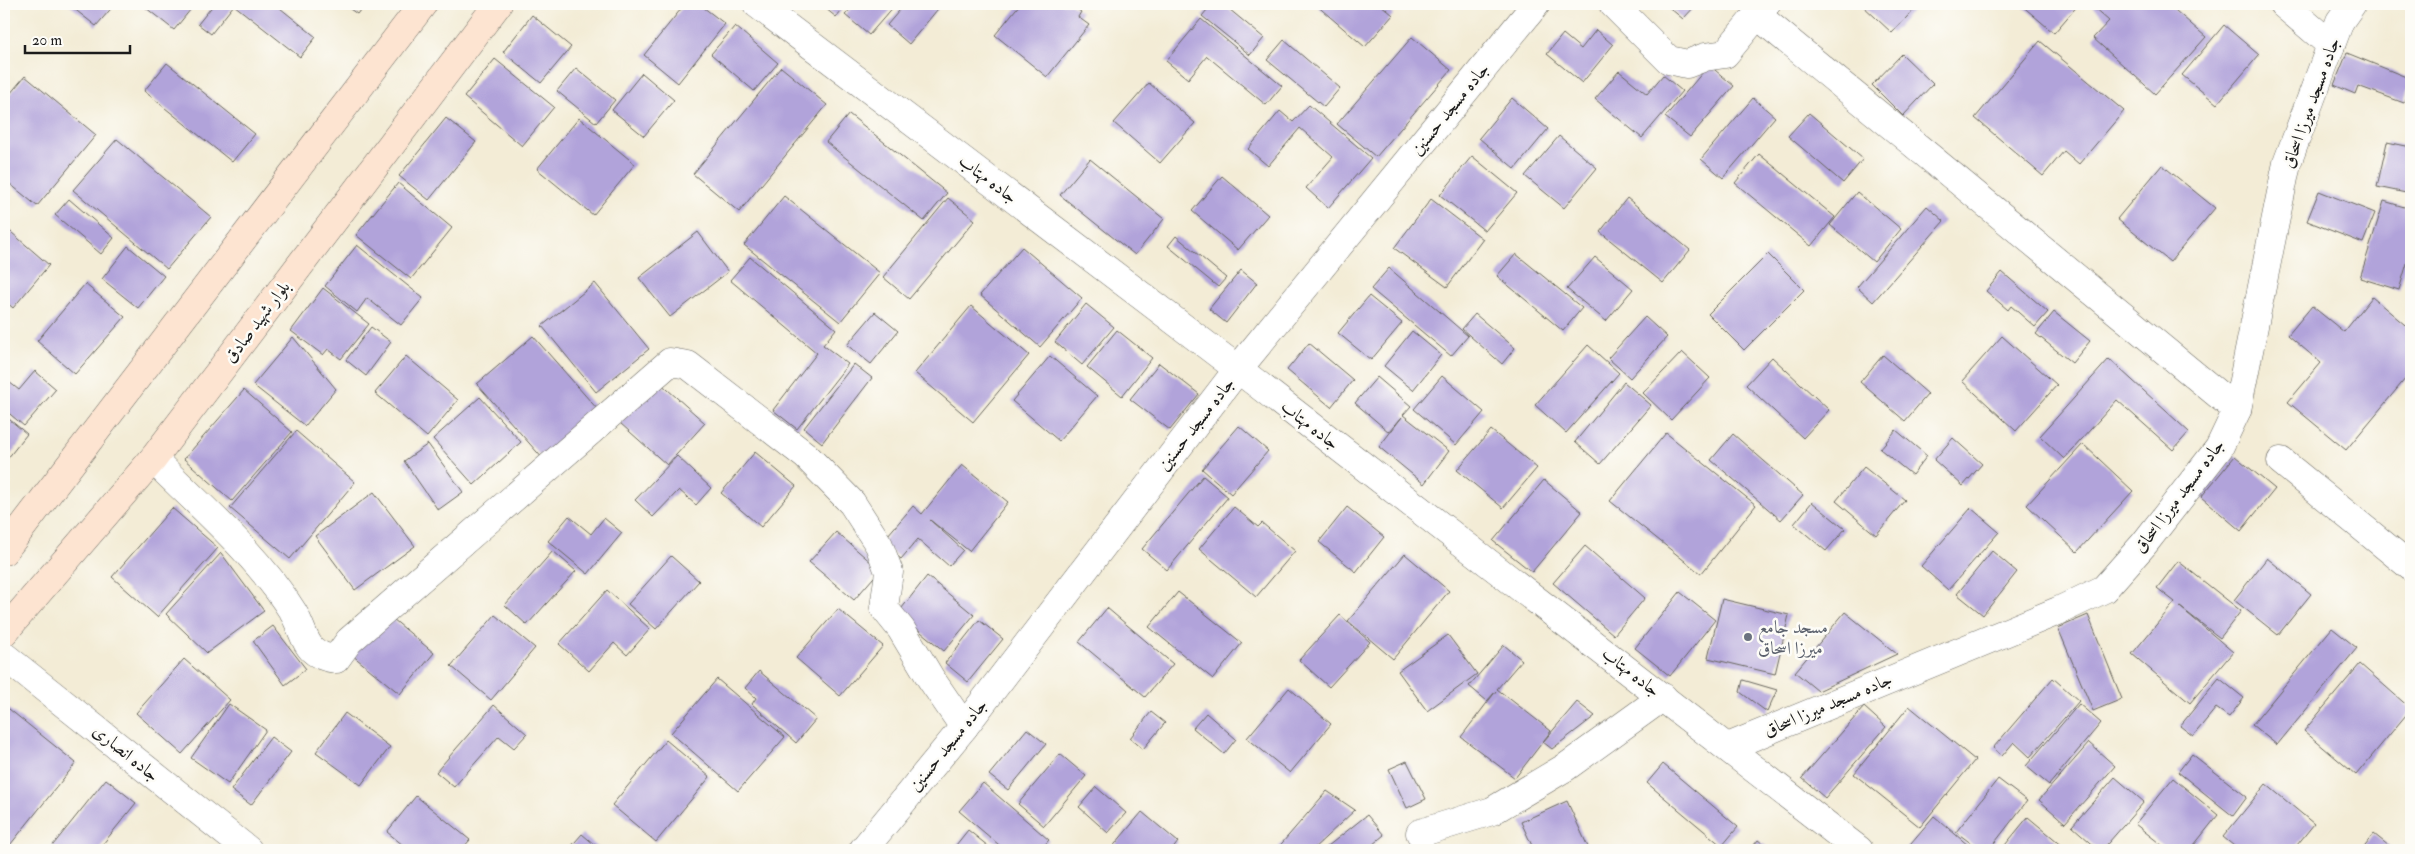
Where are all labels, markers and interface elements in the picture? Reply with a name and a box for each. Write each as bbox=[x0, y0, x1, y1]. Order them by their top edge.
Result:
scale bar bbox=[25, 22, 130, 54]
text: 20 m bbox=[32, 31, 62, 50]
street label: جاده مسجد ميرزا اسحاق bbox=[2277, 35, 2345, 171]
street label: جاده مسجد حسنین bbox=[1406, 58, 1494, 160]
street label: جاده مهتاب bbox=[954, 149, 1022, 209]
street label: بلوار شهید صادق bbox=[219, 276, 295, 368]
street label: جاده مسجد حسنین bbox=[1152, 372, 1240, 476]
street label: جاده مهتاب bbox=[1276, 395, 1344, 455]
street label: جاده مسجد ميرزا اسحاق bbox=[2128, 434, 2230, 558]
place label: مسجد جامع میرزا اسحاق bbox=[1758, 616, 1828, 660]
marker: مسجد جامع میرزا اسحاق bbox=[1742, 631, 1754, 643]
street label: جاده مهتاب bbox=[1597, 642, 1665, 702]
street label: جاده مسجد ميرزا اسحاق bbox=[1760, 668, 1896, 742]
street label: جاده مسجد حسنین bbox=[904, 694, 992, 796]
street label: جاده انصاری bbox=[88, 719, 164, 787]

